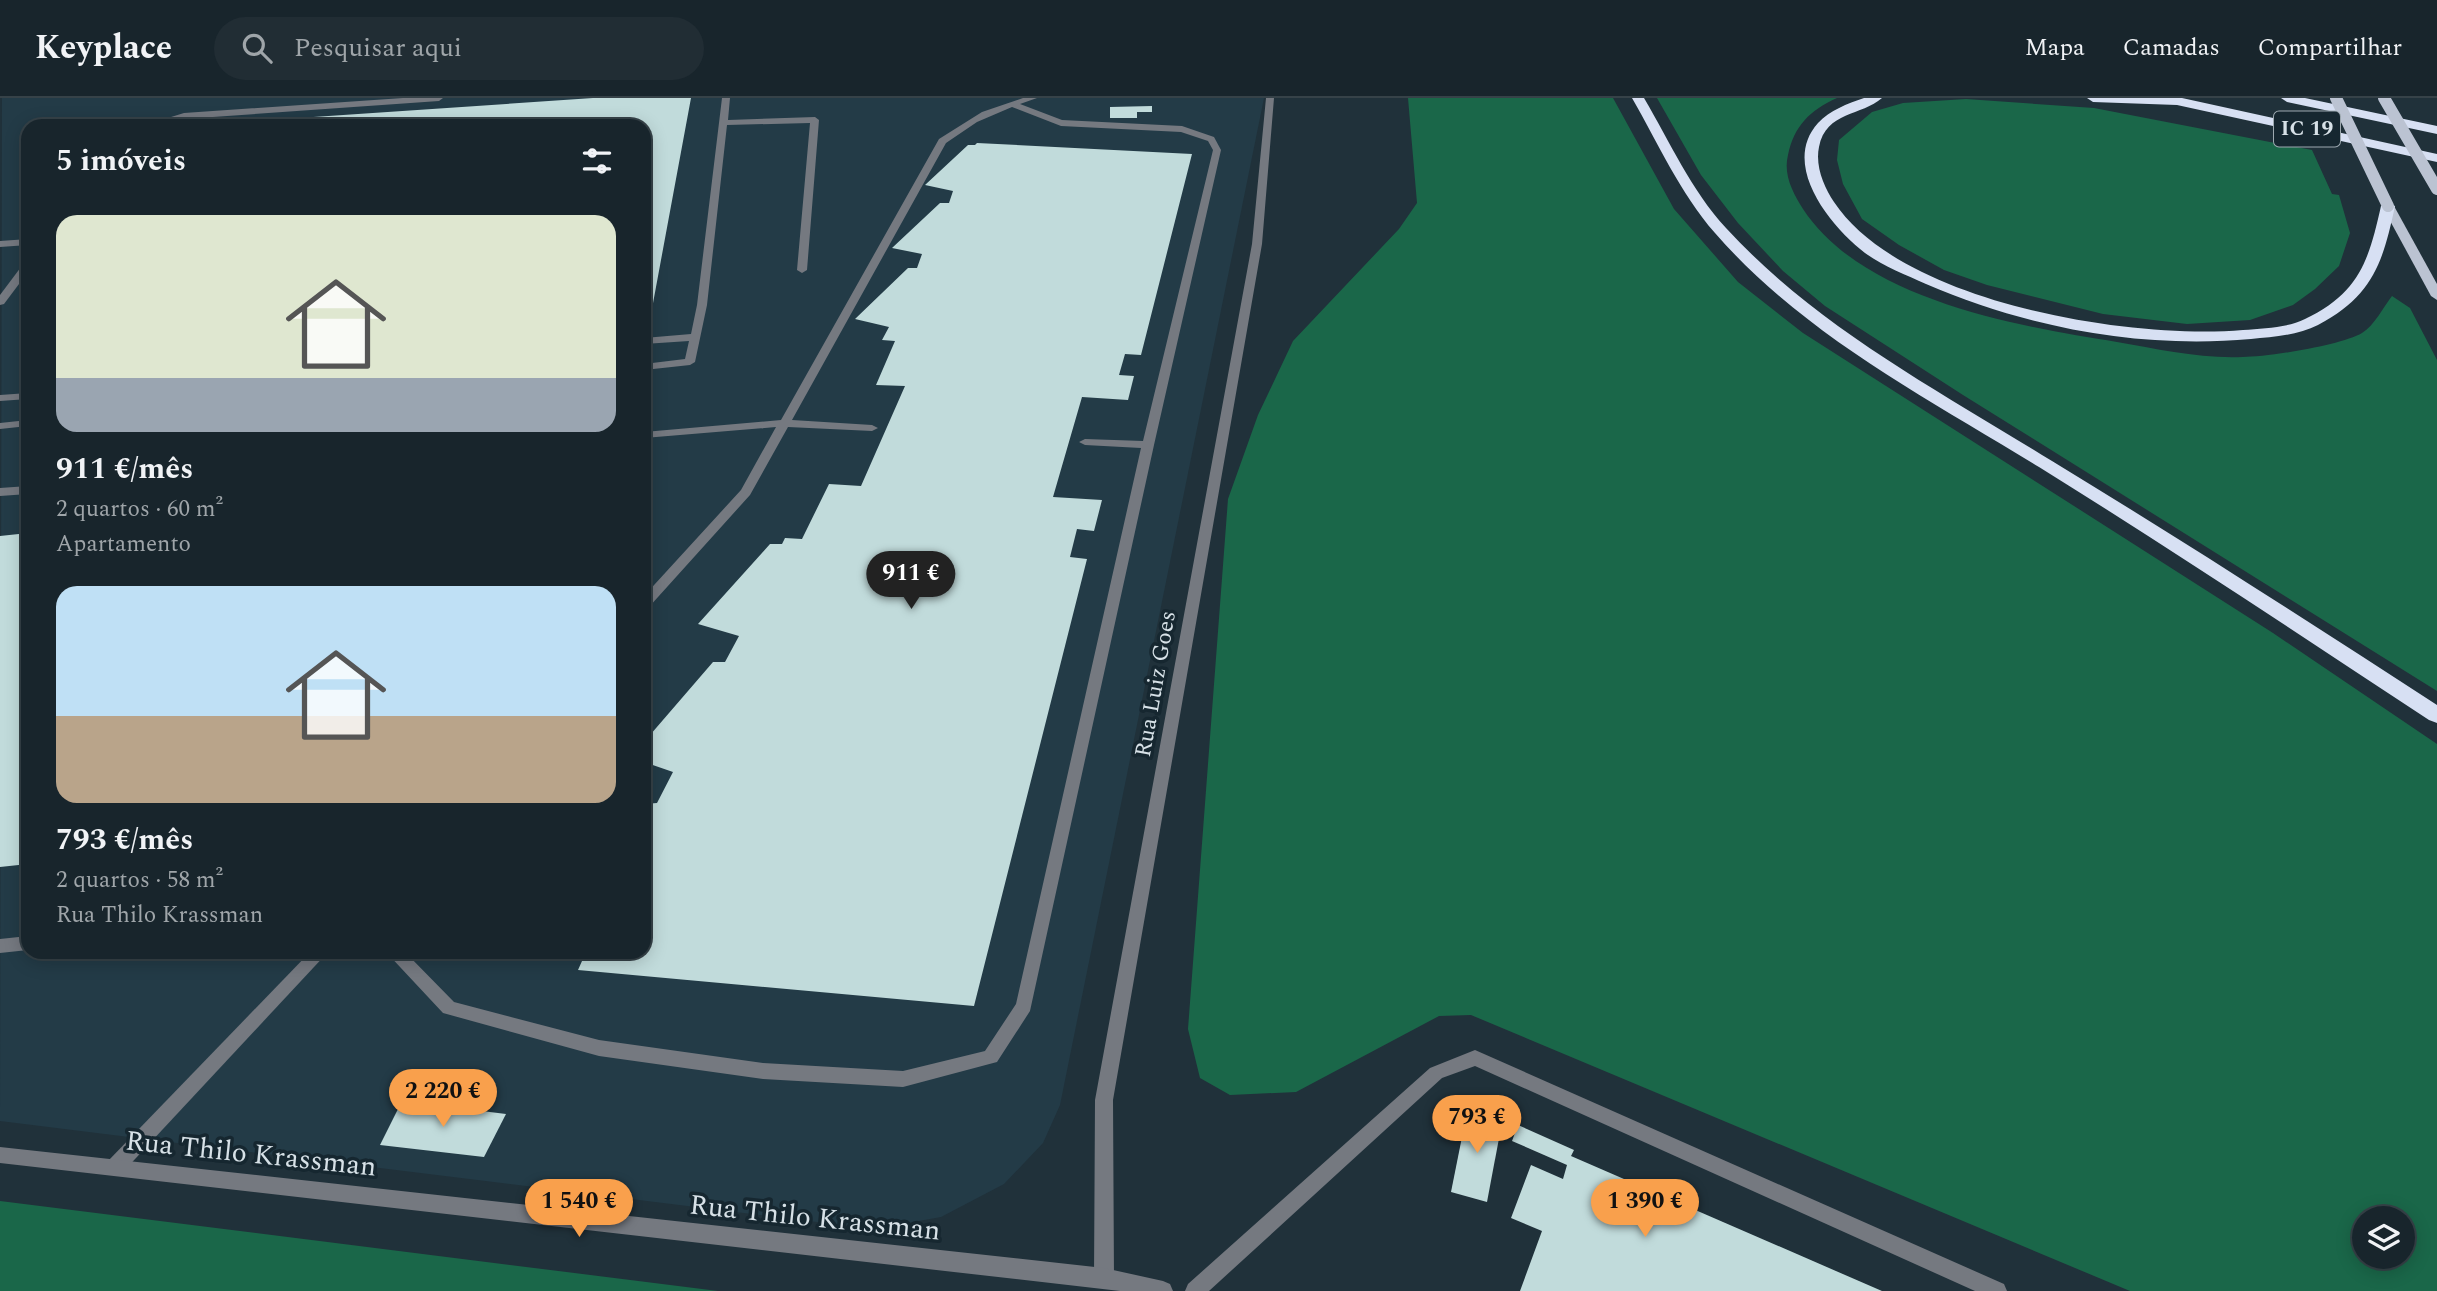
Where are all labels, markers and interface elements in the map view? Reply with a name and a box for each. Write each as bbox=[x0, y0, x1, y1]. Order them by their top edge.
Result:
search box bbox=[214, 17, 704, 80]
text: Keyplace bbox=[35, 23, 172, 73]
text: Pesquisar aqui bbox=[294, 28, 462, 68]
icon: search bbox=[238, 29, 276, 67]
text: Mapa bbox=[2025, 30, 2085, 66]
text: Camadas bbox=[2123, 30, 2220, 66]
text: Compartilhar bbox=[2258, 30, 2402, 66]
road number: IC 19 bbox=[2274, 112, 2340, 146]
text: 5 imóveis bbox=[56, 138, 186, 184]
icon: filters bbox=[578, 142, 616, 180]
icon: home bbox=[273, 261, 399, 387]
text: 911 €/mês bbox=[56, 446, 193, 492]
text: 2 quartos · 60 m² bbox=[56, 492, 223, 527]
text: Apartamento bbox=[56, 527, 191, 562]
pin: 911 € bbox=[862, 552, 960, 611]
text: 911 € bbox=[882, 556, 940, 591]
street label: Rua Luiz Goes bbox=[1126, 608, 1186, 760]
icon: home bbox=[273, 632, 399, 758]
text: 793 €/mês bbox=[56, 817, 193, 863]
text: 2 quartos · 58 m² bbox=[56, 863, 223, 898]
text: Rua Thilo Krassman bbox=[56, 898, 263, 933]
pin: 2 220 € bbox=[378, 1070, 508, 1129]
text: 2 220 € bbox=[405, 1074, 481, 1109]
pin: 793 € bbox=[1428, 1096, 1526, 1155]
text: 793 € bbox=[1448, 1100, 1506, 1135]
street label: Rua Thilo Krassman bbox=[123, 1119, 379, 1189]
pin: 1 540 € bbox=[514, 1180, 644, 1239]
pin: 1 390 € bbox=[1580, 1180, 1710, 1239]
street label: Rua Thilo Krassman bbox=[687, 1183, 943, 1253]
text: 1 540 € bbox=[541, 1184, 617, 1219]
text: 1 390 € bbox=[1607, 1184, 1683, 1219]
map controls bbox=[2352, 1206, 2415, 1269]
button: layers bbox=[2352, 1206, 2415, 1269]

